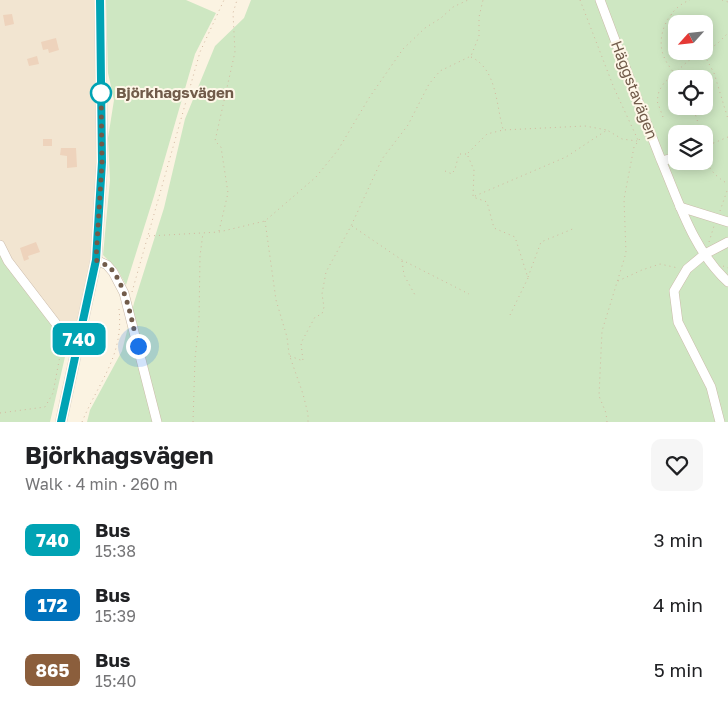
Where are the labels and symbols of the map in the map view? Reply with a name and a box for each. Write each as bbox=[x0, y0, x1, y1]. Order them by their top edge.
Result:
north arrow bbox=[668, 15, 712, 60]
street label: Häggstavägen bbox=[608, 38, 662, 142]
marker: Björkhagsvägen bbox=[90, 82, 112, 104]
place label: Björkhagsvägen bbox=[116, 83, 234, 101]
line badge: 740 bbox=[50, 323, 108, 355]
your location bbox=[126, 334, 151, 359]

